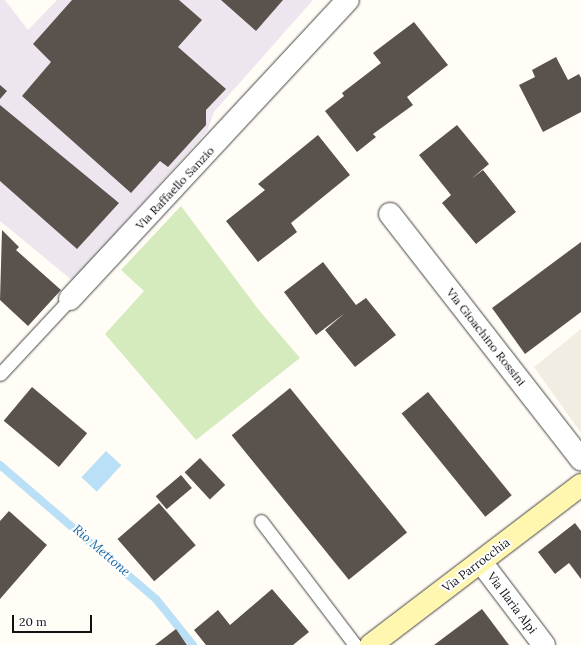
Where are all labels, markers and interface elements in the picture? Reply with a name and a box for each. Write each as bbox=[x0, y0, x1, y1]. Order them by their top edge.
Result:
street label: Via Raffaello Sanzio bbox=[133, 143, 217, 233]
street label: Via Gioachino Rossini bbox=[443, 285, 529, 389]
water label: Rio Mettone bbox=[69, 522, 133, 580]
street label: Via Parrocchia bbox=[440, 535, 512, 595]
street label: Via Ilaria Alpi bbox=[484, 569, 540, 637]
scale bar bbox=[14, 607, 94, 633]
text: 20 m bbox=[19, 614, 47, 629]

